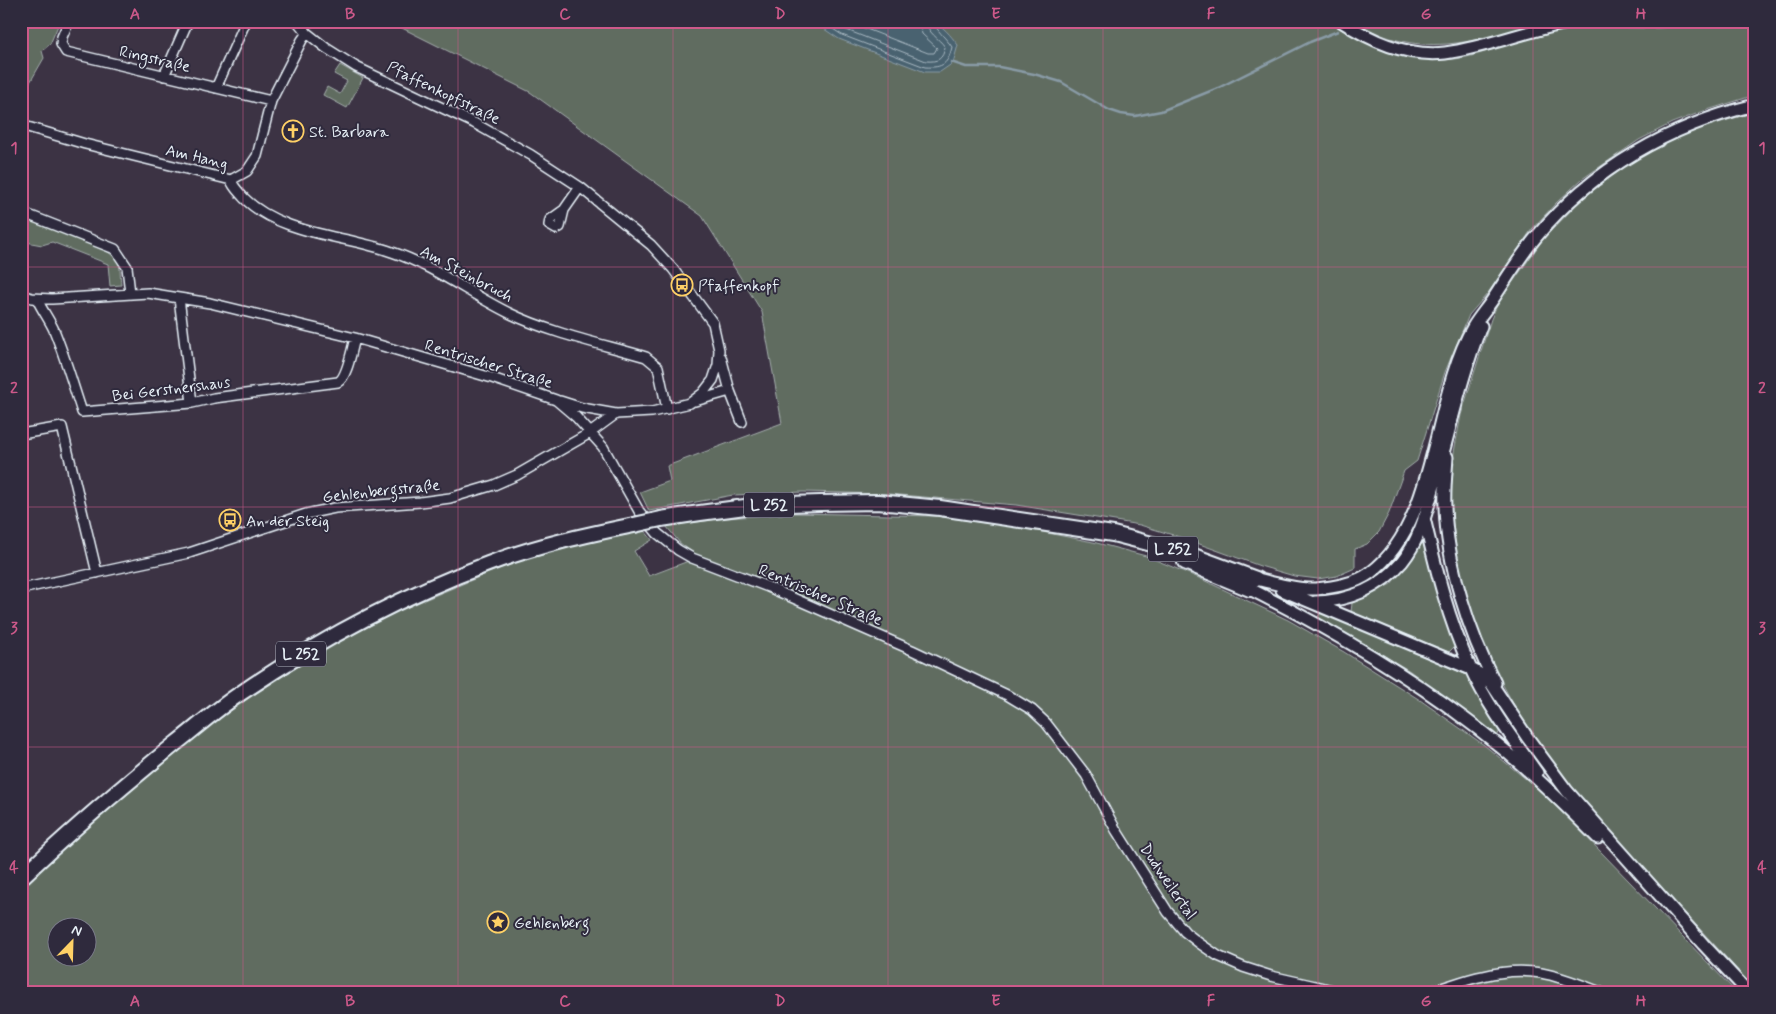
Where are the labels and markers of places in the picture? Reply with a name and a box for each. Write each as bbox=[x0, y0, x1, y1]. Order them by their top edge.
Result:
church icon: St. Barbara bbox=[281, 119, 305, 143]
place label: St. Barbara bbox=[309, 122, 389, 143]
bus stop icon: Pfaffenkopf bbox=[670, 273, 694, 297]
place label: Pfaffenkopf bbox=[698, 276, 779, 297]
bus stop icon: An der Steig bbox=[218, 508, 242, 532]
place label: An der Steig bbox=[246, 511, 329, 532]
place icon: Gehlenberg bbox=[486, 910, 510, 934]
place label: Gehlenberg bbox=[514, 913, 589, 935]

